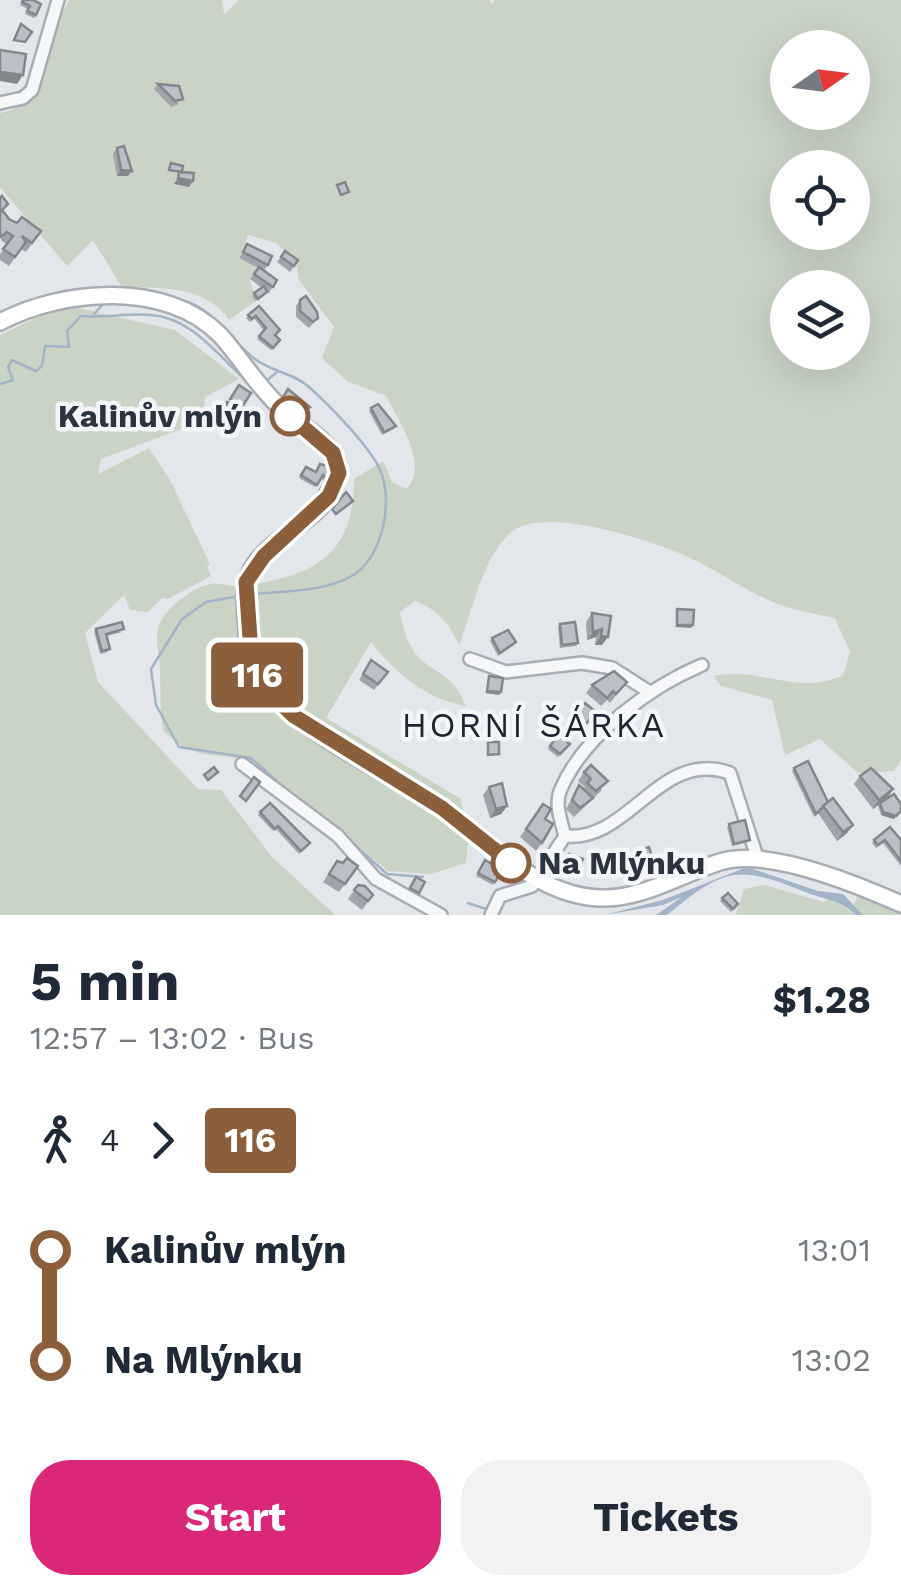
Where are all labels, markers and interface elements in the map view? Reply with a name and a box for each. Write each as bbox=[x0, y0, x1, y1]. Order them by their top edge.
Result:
north arrow bbox=[770, 30, 870, 130]
map controls bbox=[770, 30, 870, 370]
button: locate bbox=[770, 150, 870, 250]
button: layers bbox=[770, 270, 870, 370]
place label: Kalinův mlýn bbox=[58, 397, 262, 435]
marker: Kalinův mlýn bbox=[271, 397, 309, 435]
line badge: 116 bbox=[200, 642, 314, 708]
text: 116 bbox=[231, 654, 283, 696]
district label: HORNÍ ŠÁRKA bbox=[401, 704, 667, 746]
marker: Na Mlýnku bbox=[492, 844, 530, 882]
place label: Na Mlýnku bbox=[538, 844, 705, 882]
text: 5 min bbox=[30, 949, 180, 1013]
text: $1.28 bbox=[773, 978, 871, 1022]
text: 12:57 – 13:02 · Bus bbox=[30, 1019, 314, 1057]
icon: walk bbox=[30, 1113, 85, 1168]
icon: forward bbox=[135, 1113, 190, 1168]
text: 116 bbox=[225, 1119, 276, 1161]
text: 4 bbox=[100, 1121, 120, 1159]
text: Kalinův mlýn bbox=[104, 1228, 347, 1272]
text: 13:01 bbox=[798, 1231, 871, 1269]
text: Na Mlýnku bbox=[104, 1338, 303, 1382]
text: 13:02 bbox=[792, 1341, 871, 1379]
button: Start bbox=[30, 1460, 441, 1575]
button: Tickets bbox=[461, 1460, 871, 1575]

